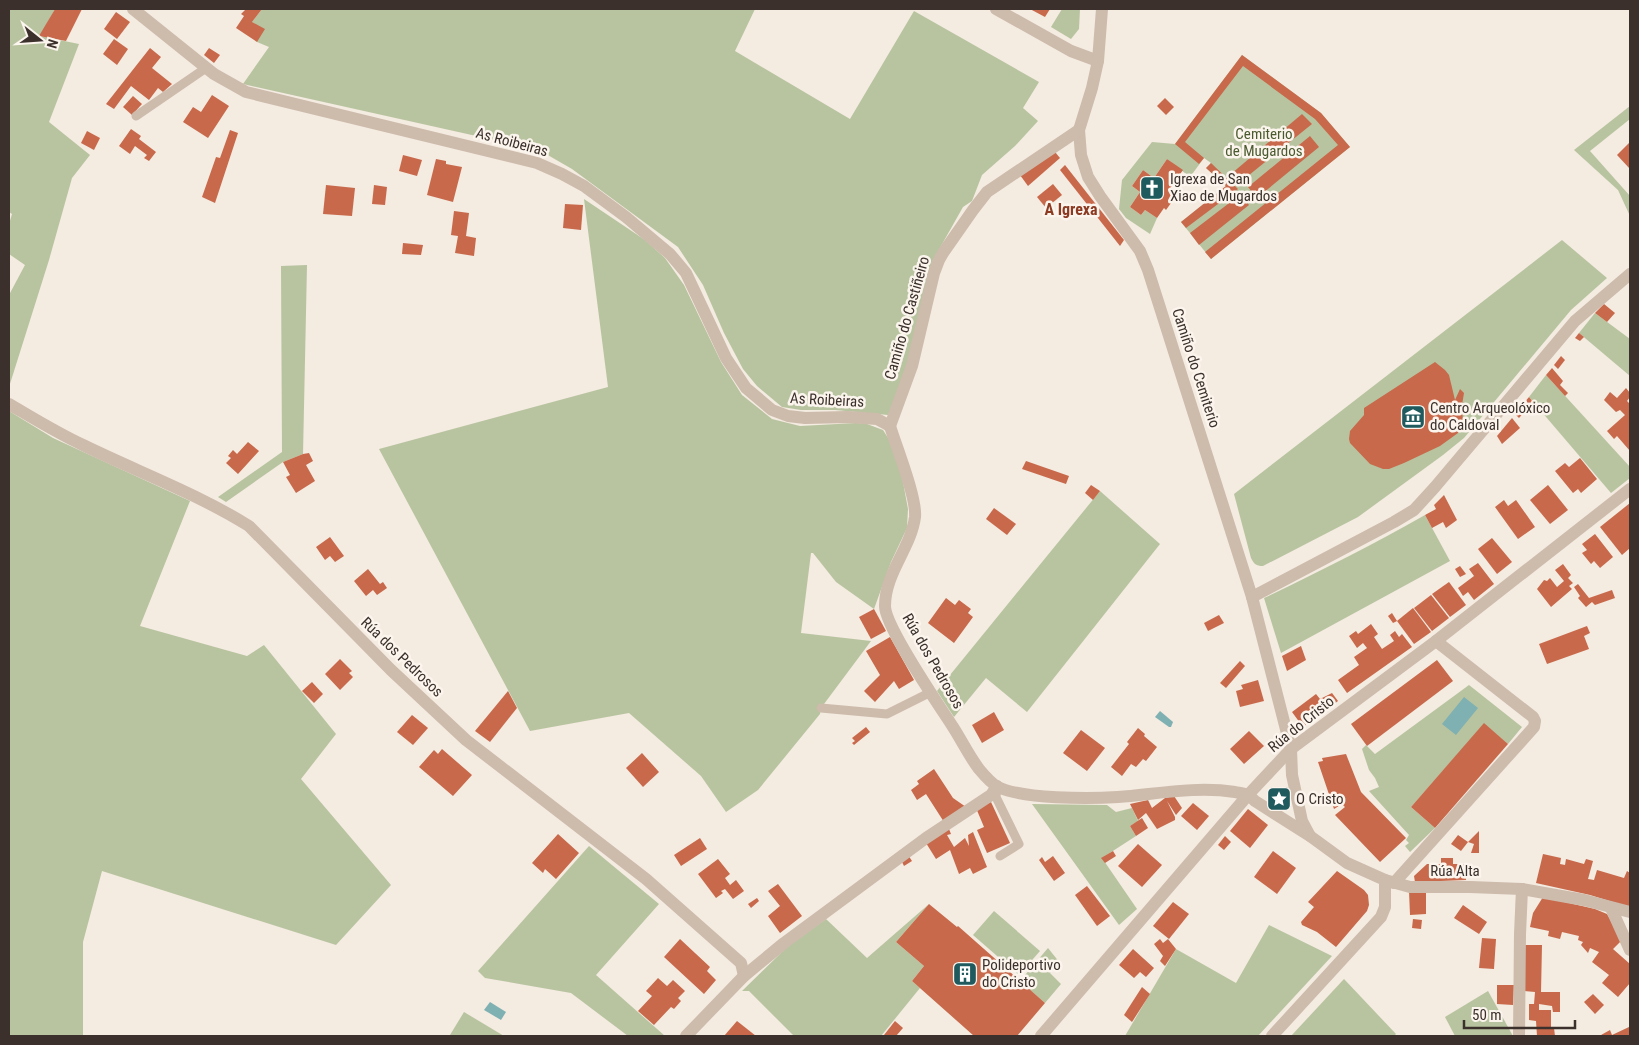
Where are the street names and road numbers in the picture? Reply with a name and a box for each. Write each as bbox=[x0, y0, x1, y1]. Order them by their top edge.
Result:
street label: As Roibeiras bbox=[474, 124, 550, 160]
street label: Camiño do Castiñeiro bbox=[881, 254, 933, 382]
street label: Camiño do Cemiterio bbox=[1168, 306, 1224, 430]
street label: As Roibeiras bbox=[790, 389, 865, 411]
street label: Rúa dos Pedrosos bbox=[898, 610, 968, 712]
street label: Rúa dos Pedrosos bbox=[357, 613, 447, 701]
street label: Rúa do Cristo bbox=[1264, 692, 1338, 756]
street label: Rúa Alta bbox=[1430, 862, 1480, 880]

